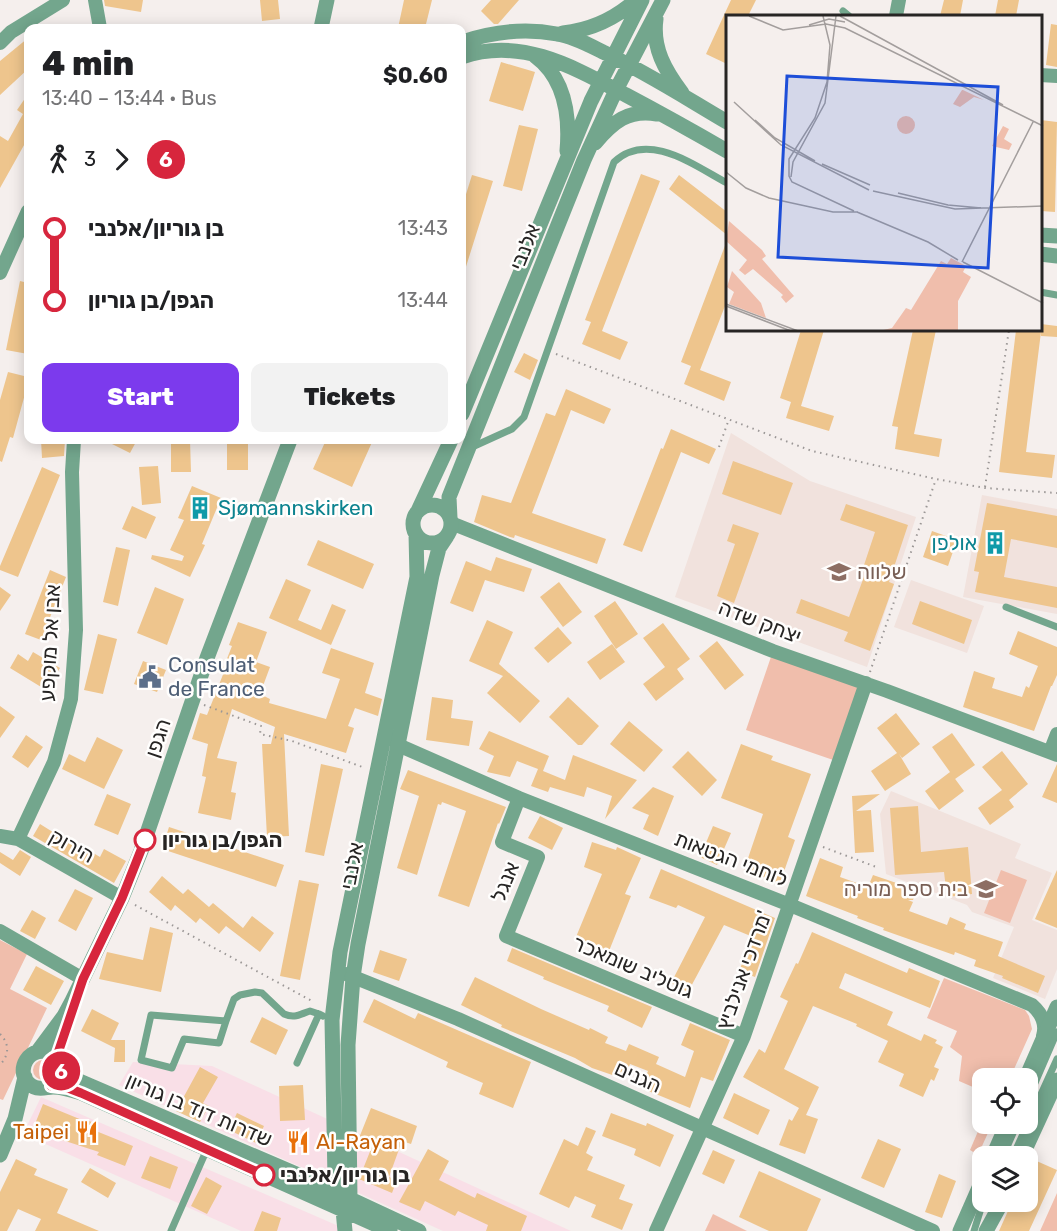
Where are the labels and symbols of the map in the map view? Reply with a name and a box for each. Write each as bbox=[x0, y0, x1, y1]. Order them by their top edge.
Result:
inset map bbox=[726, 15, 1042, 332]
street label: אלנבי bbox=[504, 220, 545, 274]
building icon: Sjømannskirken bbox=[187, 495, 213, 521]
place label: Sjømannskirken bbox=[218, 495, 374, 520]
place label: אולפן bbox=[932, 530, 977, 555]
building icon: אולפן bbox=[982, 530, 1008, 556]
school or university icon: שלווה bbox=[826, 559, 852, 585]
place label: שלווה bbox=[857, 559, 906, 584]
street label: אבן אל מוקפע bbox=[34, 584, 65, 702]
street label: יצחק שדה bbox=[715, 594, 805, 649]
place label: Consulat de France bbox=[168, 652, 265, 701]
public building icon: Consulat de France bbox=[137, 664, 163, 690]
street label: הגפן bbox=[139, 715, 176, 761]
street label: הירוק bbox=[45, 823, 99, 868]
street label: לוחמי הגטאות bbox=[671, 825, 791, 892]
place label: הגפן/בן גוריון bbox=[162, 827, 282, 852]
marker: הגפן/בן גוריון bbox=[134, 829, 156, 851]
street label: אלנבי bbox=[335, 840, 368, 892]
street label: אנגל bbox=[485, 858, 524, 906]
place label: בית ספר מוריה bbox=[844, 876, 968, 901]
school or university icon: בית ספר מוריה bbox=[973, 876, 999, 902]
street label: מרדכי אנילביץ' bbox=[710, 907, 777, 1033]
street label: גוטליב שומאכר bbox=[569, 930, 697, 1003]
line badge: 6 bbox=[42, 1052, 80, 1090]
street label: הגנים bbox=[611, 1055, 666, 1098]
street label: שדרות דוד בן גוריון bbox=[122, 1067, 276, 1152]
place label: Taipei bbox=[13, 1119, 69, 1144]
restaurant icon: Taipei bbox=[74, 1119, 100, 1145]
restaurant icon: Al-Rayan bbox=[285, 1129, 311, 1155]
place label: Al-Rayan bbox=[316, 1129, 406, 1154]
place label: בן גוריון/אלנבי bbox=[280, 1162, 410, 1187]
marker: בן גוריון/אלנבי bbox=[253, 1164, 275, 1186]

